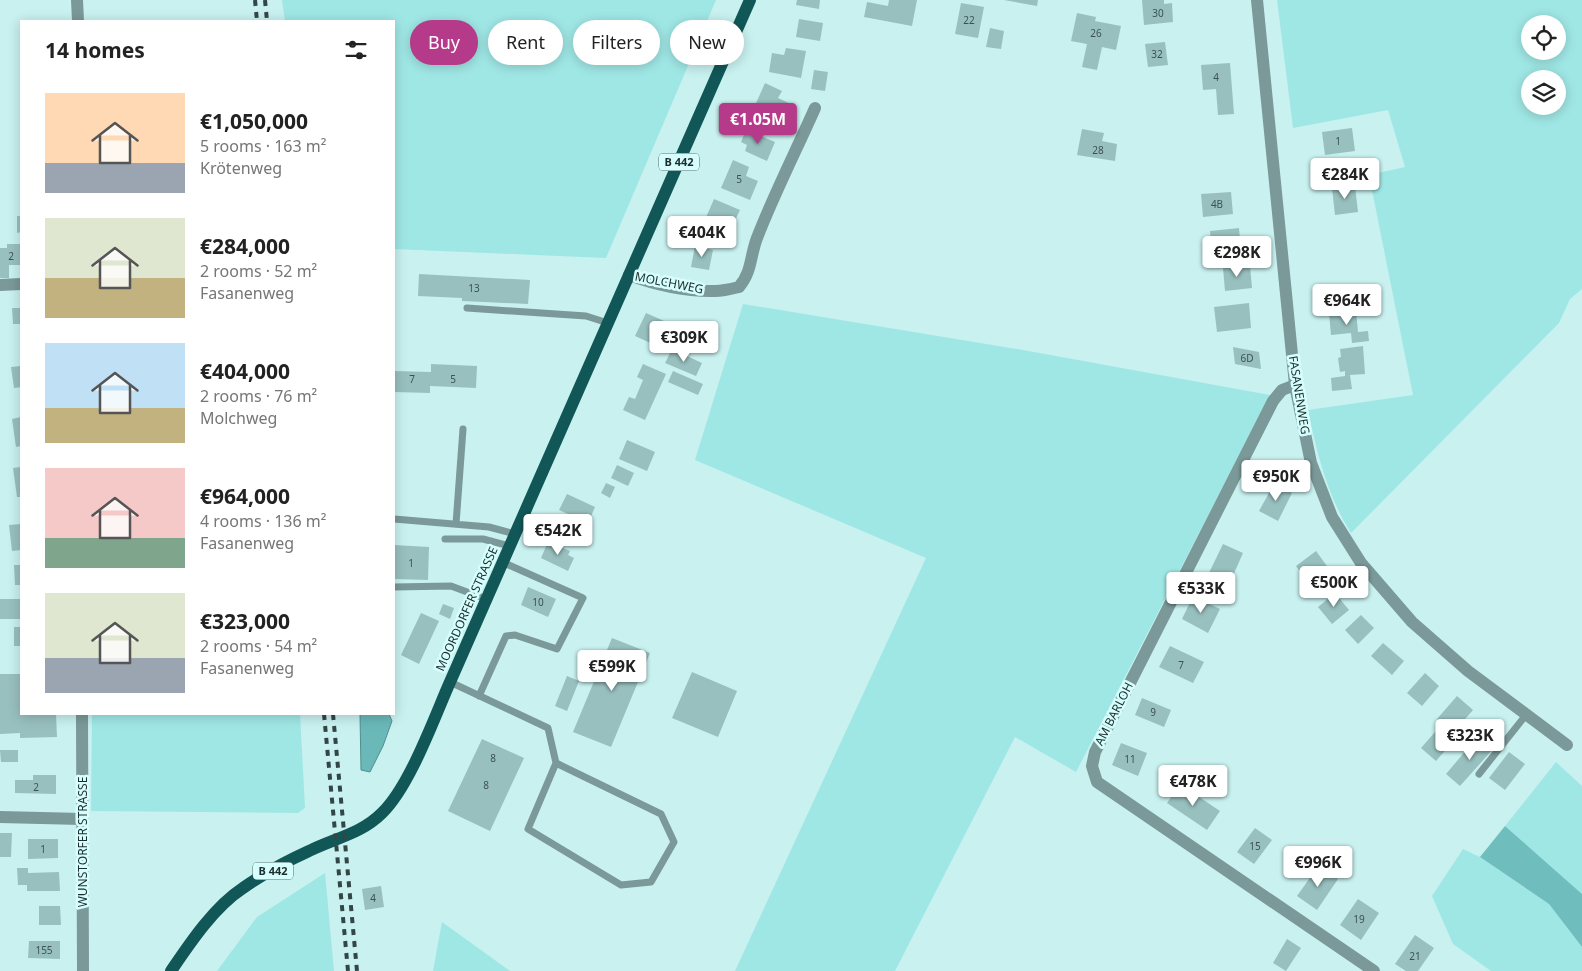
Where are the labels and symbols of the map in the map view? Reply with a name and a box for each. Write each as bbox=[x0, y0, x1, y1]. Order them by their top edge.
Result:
house number: 30 bbox=[1152, 6, 1164, 20]
house number: 22 bbox=[963, 13, 975, 27]
house number: 26 bbox=[1090, 26, 1102, 40]
house number: 32 bbox=[1151, 47, 1163, 61]
house number: 4 bbox=[1213, 70, 1219, 84]
pin: €1.05M bbox=[717, 102, 799, 145]
house number: 1 bbox=[1335, 134, 1341, 148]
house number: 28 bbox=[1092, 143, 1104, 157]
road number: B 442 bbox=[659, 154, 699, 170]
pin: €284K bbox=[1310, 158, 1380, 200]
house number: 5 bbox=[736, 172, 742, 186]
house number: 4B bbox=[1211, 197, 1223, 211]
pin: €404K bbox=[667, 216, 737, 258]
pin: €298K bbox=[1202, 236, 1272, 278]
house number: 2 bbox=[8, 249, 14, 263]
street label: MOLCHWEG bbox=[633, 268, 705, 297]
house number: 13 bbox=[468, 281, 480, 295]
pin: €964K bbox=[1312, 284, 1382, 326]
pin: €309K bbox=[649, 320, 719, 363]
house number: 6D bbox=[1240, 351, 1254, 365]
street label: FASANENWEG bbox=[1285, 354, 1314, 435]
house number: 7 bbox=[409, 372, 415, 386]
house number: 5 bbox=[450, 372, 456, 386]
pin: €950K bbox=[1241, 460, 1311, 502]
pin: €542K bbox=[523, 514, 593, 556]
street label: MOORDORFER STRASSE bbox=[431, 544, 502, 674]
house number: 1 bbox=[408, 556, 414, 570]
pin: €500K bbox=[1299, 566, 1369, 608]
pin: €533K bbox=[1166, 572, 1236, 614]
house number: 10 bbox=[532, 595, 544, 609]
pin: €599K bbox=[577, 650, 647, 692]
house number: 7 bbox=[1178, 658, 1184, 672]
street label: AM BARLOH bbox=[1090, 679, 1137, 748]
house number: 9 bbox=[1150, 705, 1156, 719]
pin: €323K bbox=[1435, 718, 1505, 761]
house number: 8 bbox=[490, 751, 496, 765]
house number: 11 bbox=[1124, 752, 1136, 766]
pin: €478K bbox=[1158, 764, 1228, 807]
street label: WUNSTORFER STRASSE bbox=[74, 777, 91, 907]
house number: 8 bbox=[483, 778, 489, 792]
house number: 2 bbox=[33, 780, 39, 794]
house number: 15 bbox=[1249, 839, 1261, 853]
house number: 1 bbox=[40, 842, 46, 856]
pin: €996K bbox=[1283, 846, 1353, 888]
road number: B 442 bbox=[253, 862, 293, 879]
house number: 4 bbox=[370, 891, 376, 905]
house number: 19 bbox=[1353, 912, 1365, 926]
house number: 155 bbox=[35, 943, 53, 957]
house number: 21 bbox=[1409, 949, 1421, 963]

